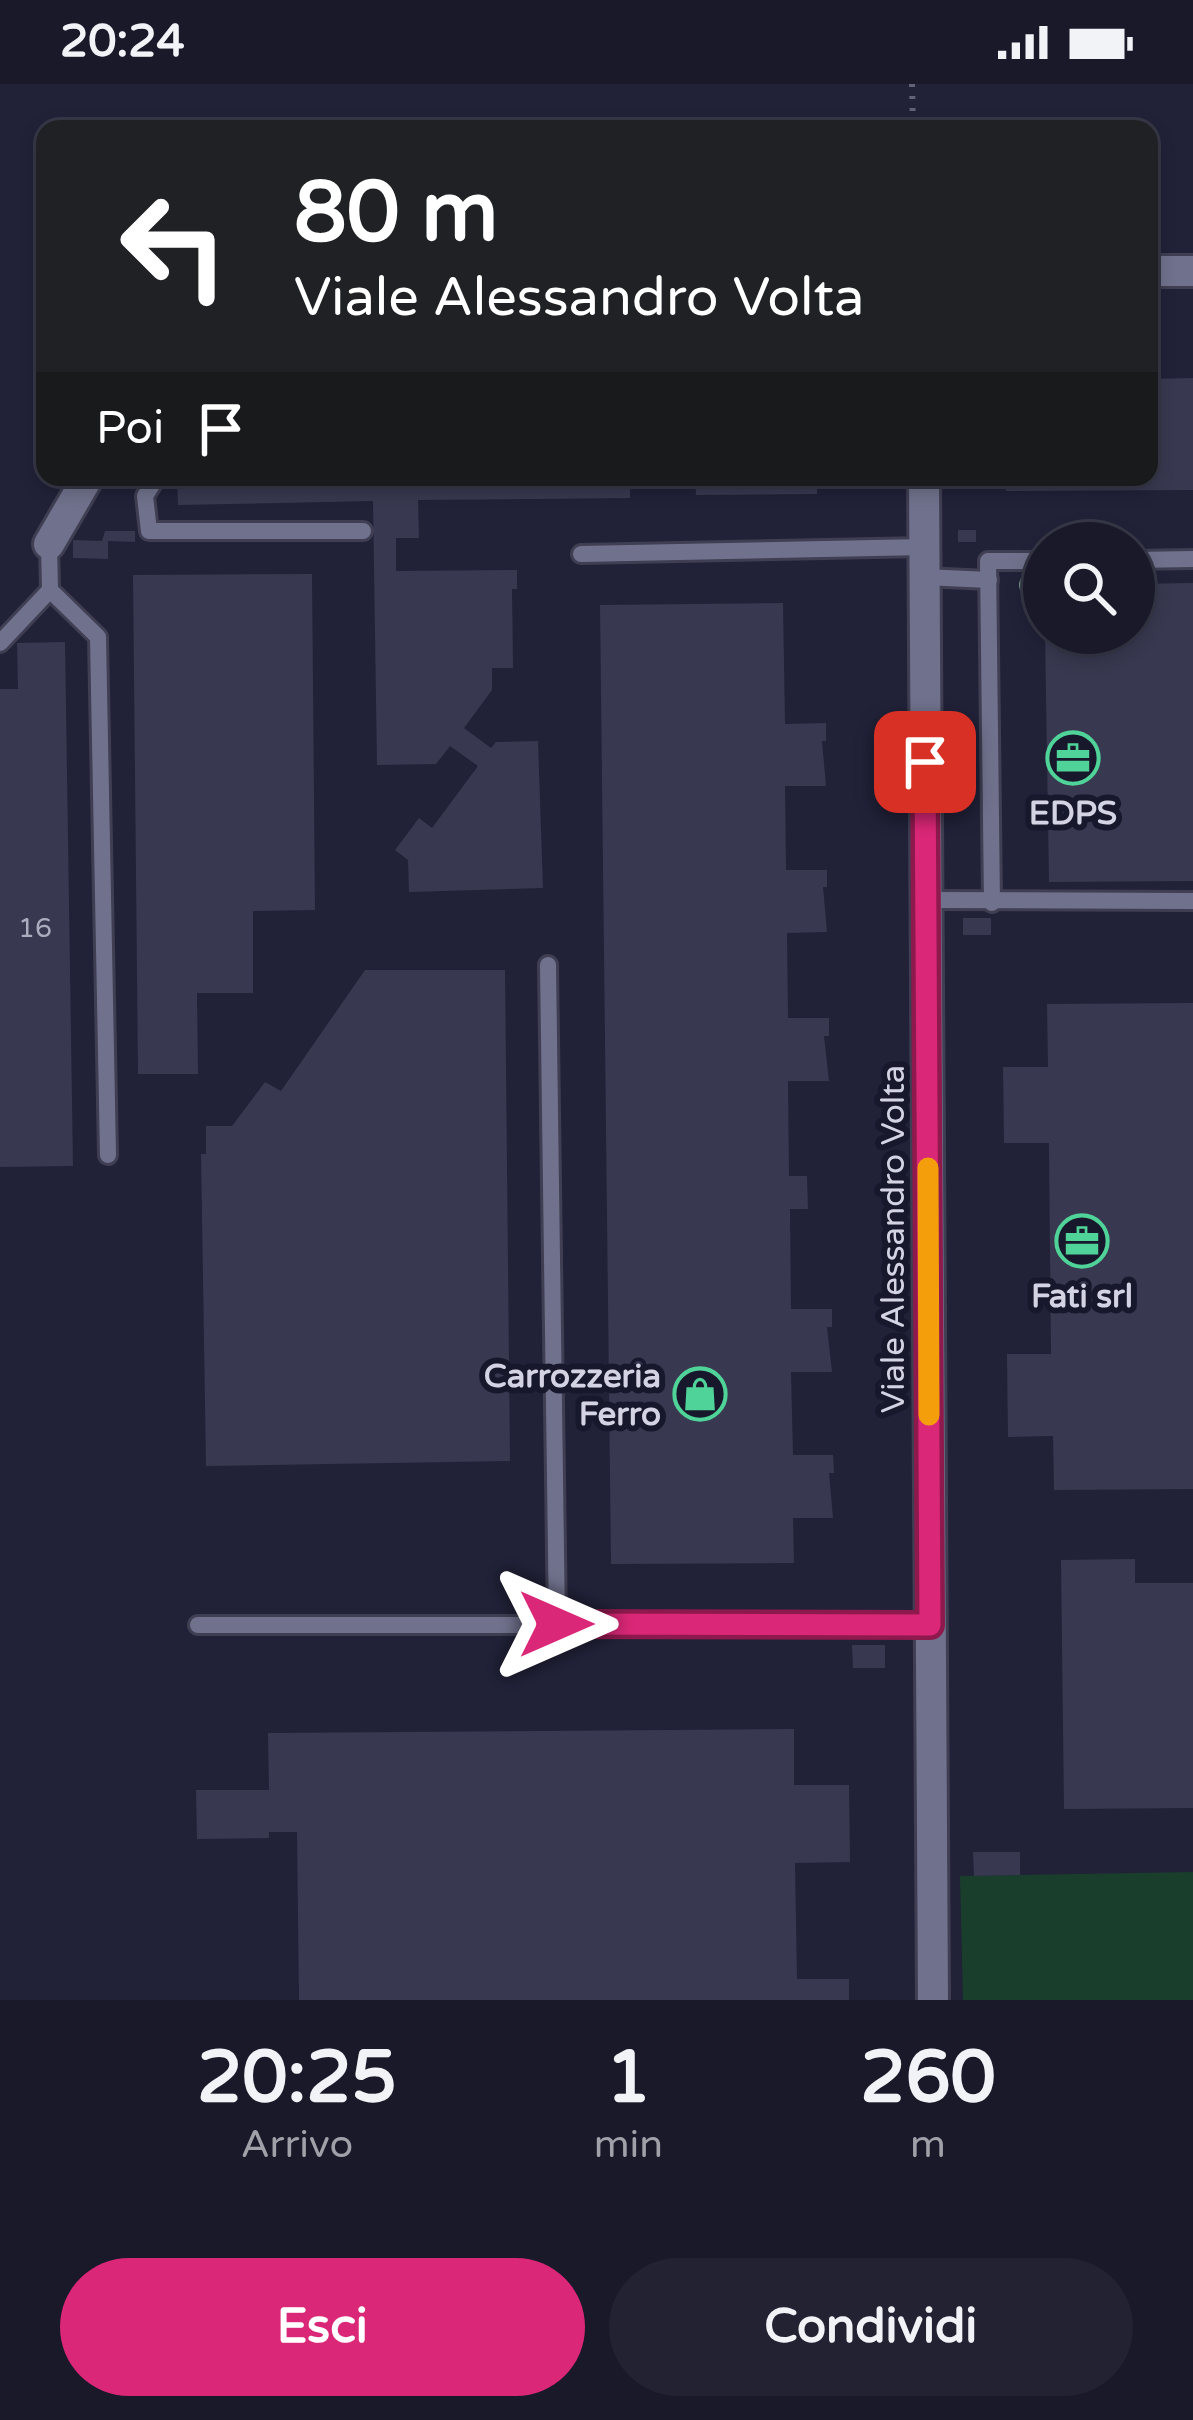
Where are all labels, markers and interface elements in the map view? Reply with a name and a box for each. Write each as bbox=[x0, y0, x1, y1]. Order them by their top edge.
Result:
text: 20:24 bbox=[60, 15, 185, 69]
text: 80 m bbox=[294, 163, 498, 264]
icon: left bbox=[96, 168, 252, 324]
text: Viale Alessandro Volta bbox=[294, 265, 864, 330]
icon: arrive bbox=[188, 396, 254, 462]
text: Poi bbox=[96, 402, 164, 456]
map controls bbox=[1023, 522, 1155, 654]
button: search bbox=[1023, 522, 1155, 654]
pin bbox=[874, 711, 976, 813]
icon: arrive bbox=[892, 729, 958, 795]
office icon: EDPS bbox=[1045, 730, 1101, 786]
place label: EDPS bbox=[1029, 794, 1117, 833]
house number: 16 bbox=[18, 912, 52, 945]
street label: Viale Alessandro Volta bbox=[874, 1065, 913, 1413]
office icon: Fati srl bbox=[1054, 1213, 1110, 1269]
place label: Fati srl bbox=[1031, 1277, 1133, 1316]
place label: Carrozzeria Ferro bbox=[484, 1357, 661, 1434]
shop icon: Carrozzeria Ferro bbox=[672, 1366, 728, 1422]
position arrow bbox=[493, 1561, 619, 1687]
text: 20:25 bbox=[197, 2035, 397, 2122]
text: 1 bbox=[606, 2035, 651, 2122]
text: 260 bbox=[860, 2035, 996, 2122]
text: Arrivo bbox=[241, 2121, 353, 2168]
text: min bbox=[594, 2121, 663, 2168]
text: m bbox=[910, 2121, 946, 2168]
button: Esci bbox=[60, 2258, 585, 2396]
button: Condividi bbox=[609, 2258, 1133, 2396]

